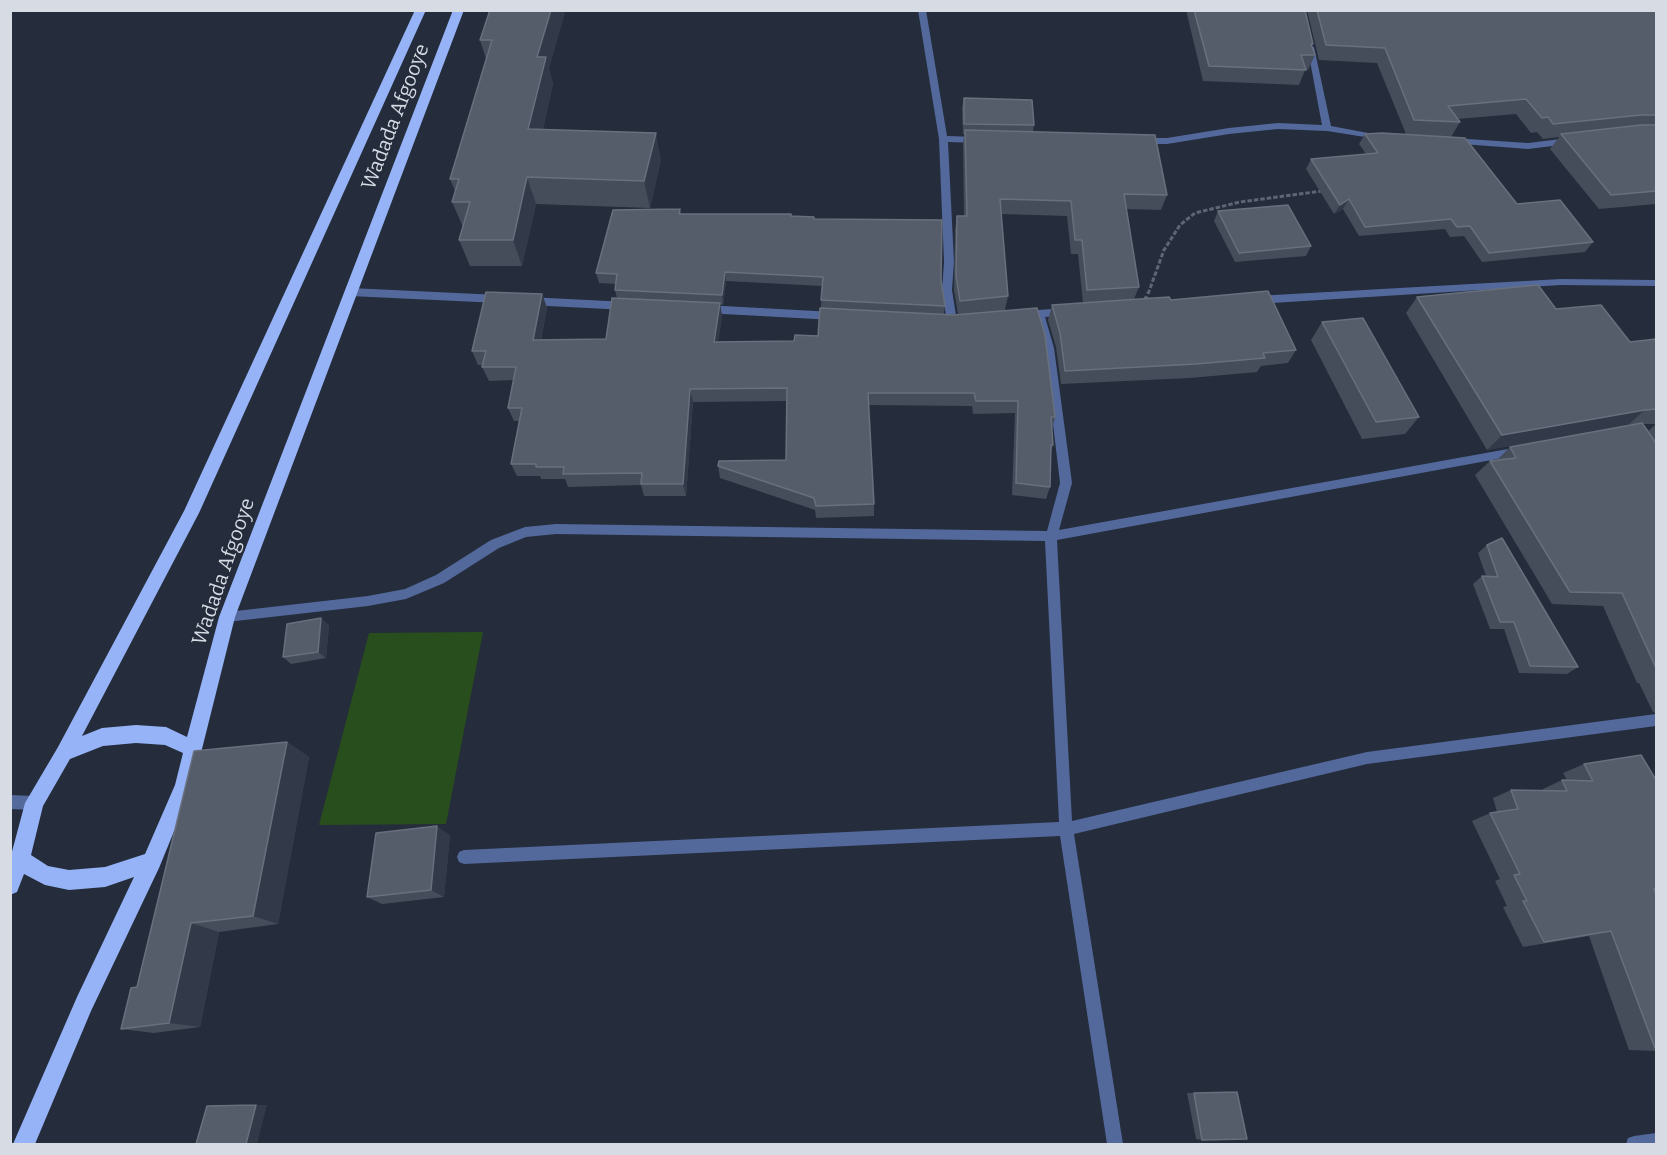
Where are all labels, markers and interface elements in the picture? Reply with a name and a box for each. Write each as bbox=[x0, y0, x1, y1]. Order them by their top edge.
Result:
street label: Wadada Afgooye bbox=[357, 41, 435, 193]
street label: Wadada Afgooye bbox=[188, 495, 260, 649]

